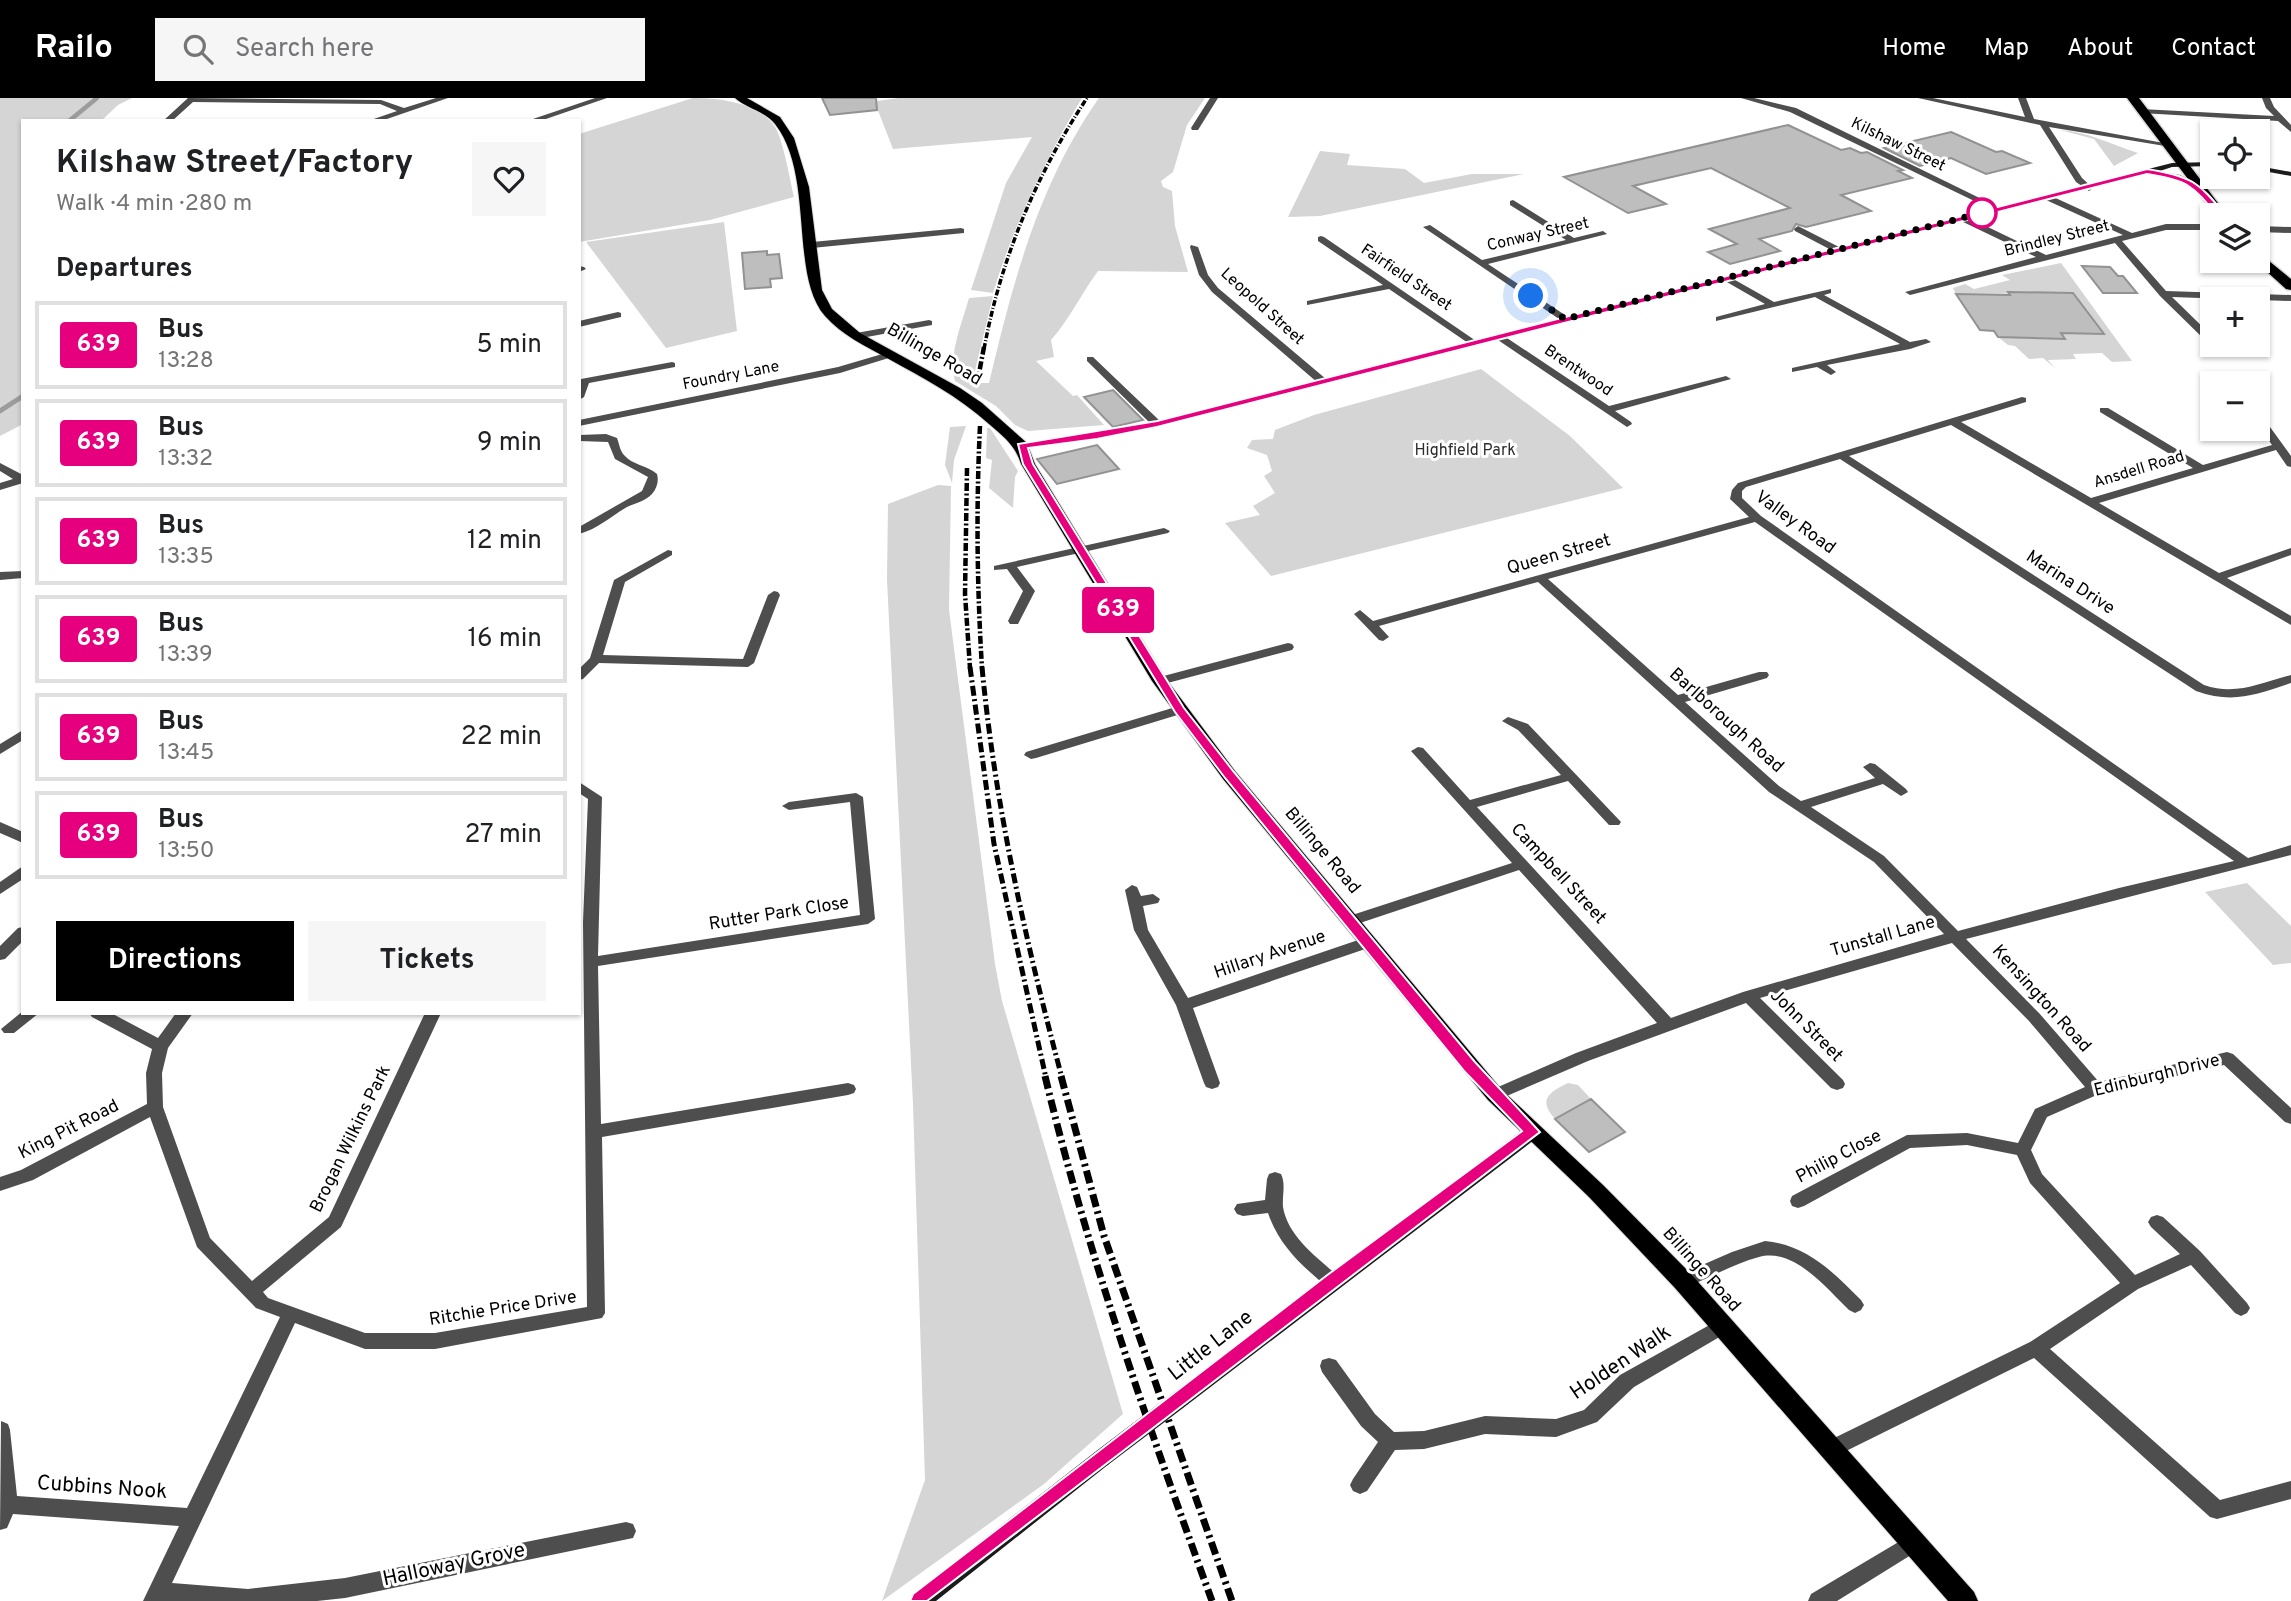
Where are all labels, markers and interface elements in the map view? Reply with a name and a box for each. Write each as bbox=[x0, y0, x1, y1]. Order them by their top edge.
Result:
search box bbox=[155, 18, 645, 81]
text: Railo bbox=[35, 28, 113, 70]
icon: search bbox=[179, 30, 217, 68]
text: Search here bbox=[235, 33, 374, 66]
text: Home bbox=[1882, 34, 1946, 64]
text: Map bbox=[1984, 34, 2029, 64]
text: About bbox=[2067, 34, 2133, 64]
text: Contact bbox=[2171, 34, 2256, 64]
street label: Kilshaw Street bbox=[1847, 113, 1949, 177]
map controls bbox=[2200, 119, 2270, 441]
button: locate bbox=[2200, 119, 2270, 189]
button: heart bbox=[472, 142, 546, 216]
text: Kilshaw Street/Factory bbox=[56, 143, 413, 185]
text: Walk · 4 min · 280 m bbox=[56, 190, 252, 219]
unlabelled marker bbox=[1967, 198, 1997, 228]
button: layers bbox=[2200, 203, 2270, 273]
street label: Conway Street bbox=[1485, 214, 1591, 256]
street label: Brindley Street bbox=[2002, 216, 2112, 262]
street label: Fairfield Street bbox=[1357, 240, 1455, 316]
text: Departures bbox=[56, 253, 193, 286]
street label: Leopold Street bbox=[1216, 264, 1308, 350]
your location bbox=[1513, 278, 1548, 313]
button: + bbox=[2200, 287, 2270, 357]
text: Bus bbox=[158, 314, 204, 347]
street label: Billinge Road bbox=[882, 318, 986, 392]
text: 5 min bbox=[476, 329, 542, 362]
text: 639 bbox=[77, 330, 120, 360]
street label: Brentwood bbox=[1540, 341, 1616, 401]
text: 13:28 bbox=[158, 347, 214, 376]
street label: Foundry Lane bbox=[681, 357, 781, 395]
button: − bbox=[2200, 371, 2270, 441]
text: Bus bbox=[158, 412, 204, 445]
text: 9 min bbox=[477, 427, 542, 460]
text: 639 bbox=[77, 428, 120, 458]
park label: Highfield Park bbox=[1414, 441, 1516, 461]
text: 13:32 bbox=[158, 445, 213, 474]
street label: Ansdell Road bbox=[2091, 447, 2187, 493]
street label: Valley Road bbox=[1750, 486, 1840, 560]
text: Bus bbox=[158, 510, 204, 543]
text: 12 min bbox=[467, 525, 542, 558]
text: 639 bbox=[77, 526, 120, 556]
street label: Queen Street bbox=[1504, 529, 1614, 581]
text: 13:35 bbox=[158, 543, 214, 572]
street label: Marina Drive bbox=[2021, 546, 2119, 620]
line badge: 639 bbox=[1078, 587, 1158, 633]
text: 639 bbox=[1096, 595, 1140, 625]
text: Bus bbox=[158, 608, 204, 641]
text: 16 min bbox=[467, 623, 542, 656]
text: 639 bbox=[77, 624, 120, 654]
text: 13:39 bbox=[158, 641, 213, 670]
street label: Barlborough Road bbox=[1664, 663, 1788, 779]
text: Bus bbox=[158, 706, 204, 739]
text: 22 min bbox=[461, 721, 542, 754]
text: 639 bbox=[77, 722, 120, 752]
text: 13:45 bbox=[158, 739, 214, 768]
street label: Billinge Road bbox=[1279, 803, 1365, 899]
text: Bus bbox=[158, 804, 204, 837]
text: 27 min bbox=[464, 819, 542, 852]
street label: Campbell Street bbox=[1505, 819, 1611, 929]
text: 639 bbox=[77, 820, 120, 850]
text: 13:50 bbox=[158, 837, 215, 866]
street label: Rutter Park Close bbox=[707, 892, 851, 936]
street label: Tunstall Lane bbox=[1828, 911, 1938, 963]
button: Directions bbox=[56, 921, 294, 1001]
button: Tickets bbox=[308, 921, 546, 1001]
street label: Hillary Avenue bbox=[1211, 925, 1329, 985]
street label: Kensington Road bbox=[1986, 940, 2096, 1058]
street label: John Street bbox=[1765, 985, 1847, 1067]
street label: Edinburgh Drive bbox=[2092, 1049, 2222, 1103]
street label: Brogan Wilkins Park bbox=[305, 1062, 397, 1216]
street label: King Pit Road bbox=[15, 1095, 123, 1165]
street label: Philip Close bbox=[1792, 1125, 1886, 1189]
street label: Billinge Road bbox=[1657, 1223, 1745, 1317]
street label: Ritchie Price Drive bbox=[427, 1286, 579, 1332]
street label: Little Lane bbox=[1163, 1304, 1259, 1388]
street label: Holden Walk bbox=[1565, 1319, 1677, 1407]
street label: Cubbins Nook bbox=[36, 1470, 168, 1506]
street label: Halloway Grove bbox=[380, 1537, 528, 1593]

